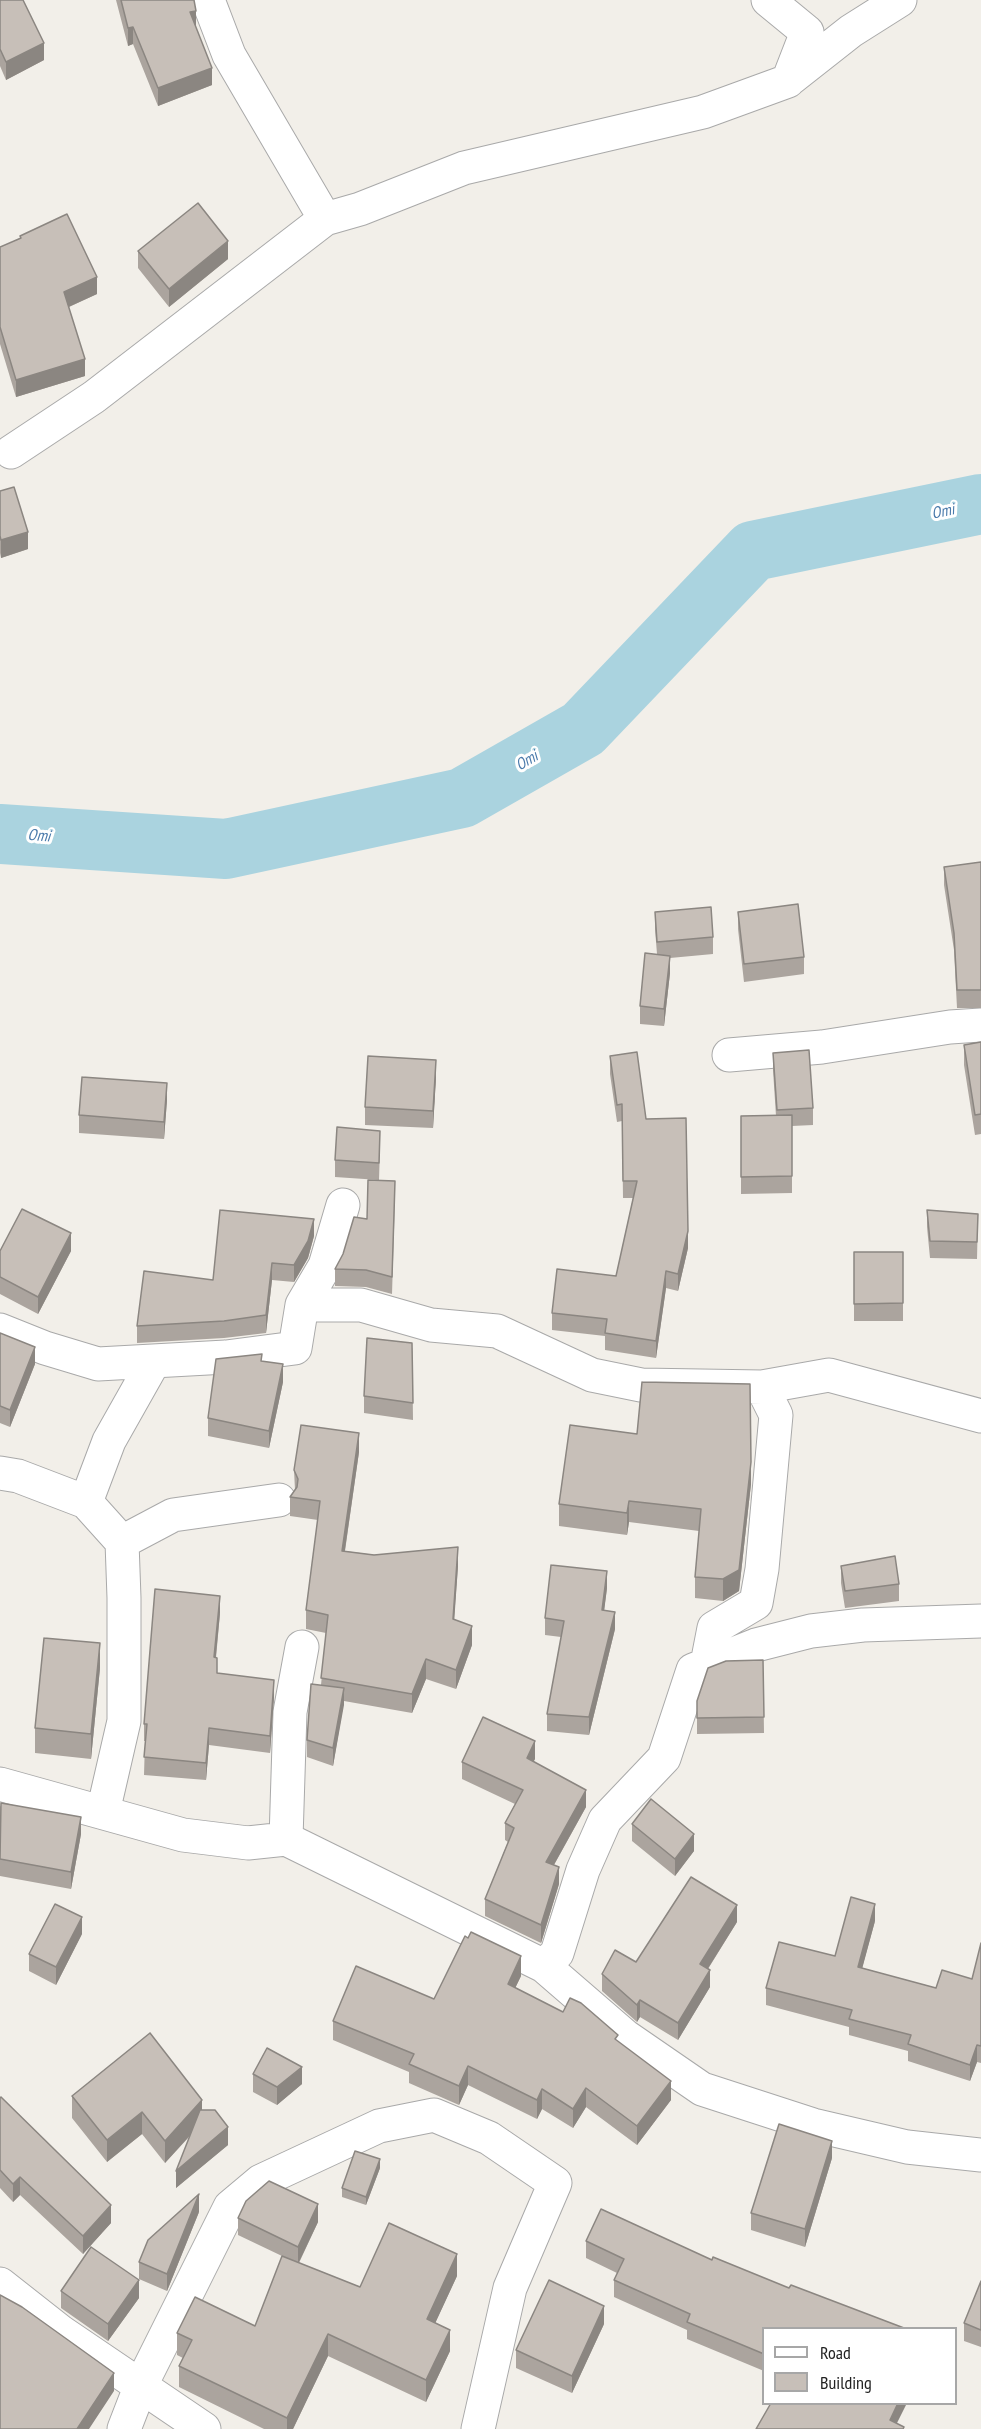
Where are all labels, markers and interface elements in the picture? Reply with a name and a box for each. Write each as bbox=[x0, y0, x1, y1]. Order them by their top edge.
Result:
water label: Omi bbox=[930, 500, 956, 524]
water label: Omi bbox=[512, 747, 542, 775]
water label: Omi bbox=[27, 826, 51, 846]
legend bbox=[762, 2327, 957, 2405]
text: Road bbox=[820, 2341, 851, 2364]
text: Building bbox=[820, 2371, 872, 2394]

